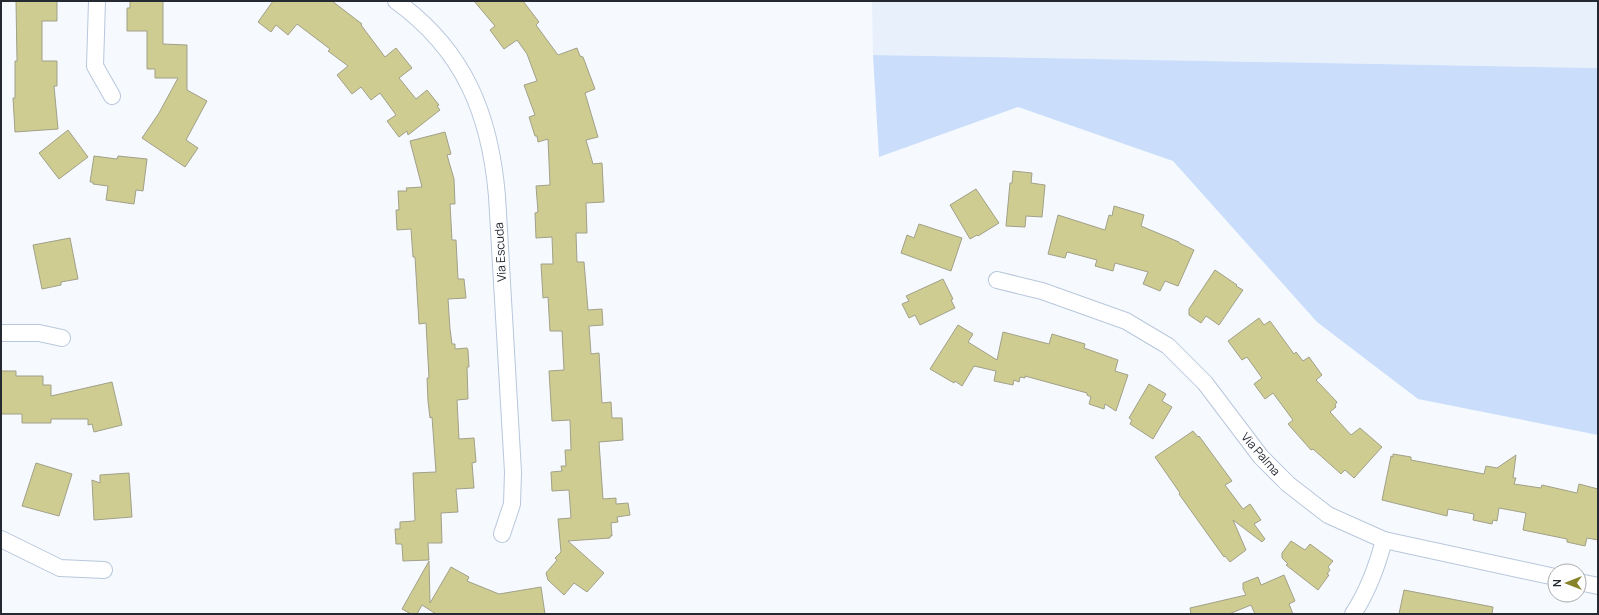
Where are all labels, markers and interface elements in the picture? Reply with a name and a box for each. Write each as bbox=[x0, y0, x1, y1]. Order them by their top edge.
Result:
street label: Via Escuda bbox=[490, 222, 510, 282]
street label: Via Palma bbox=[1237, 429, 1285, 479]
north arrow bbox=[1547, 563, 1587, 603]
text: N bbox=[1549, 579, 1564, 587]

